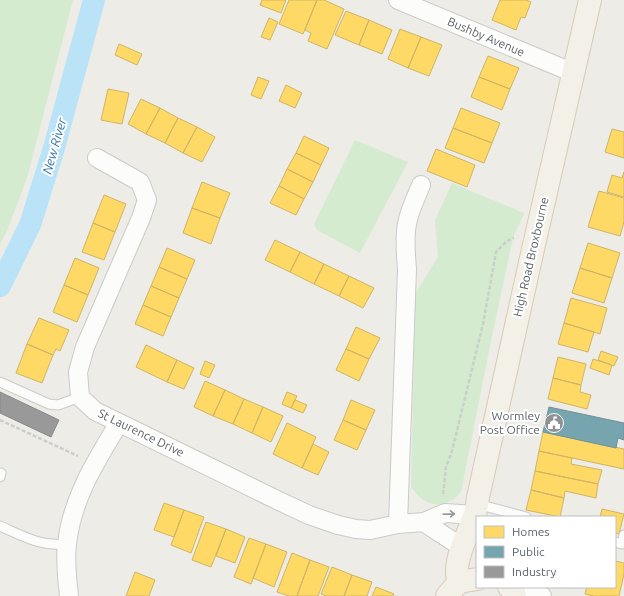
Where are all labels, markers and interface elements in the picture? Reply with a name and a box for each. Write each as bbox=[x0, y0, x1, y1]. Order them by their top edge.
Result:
street label: Bushby Avenue bbox=[446, 14, 527, 59]
water label: New River bbox=[39, 115, 69, 176]
street label: High Road Broxbourne bbox=[510, 196, 551, 318]
street label: St Laurence Drive bbox=[96, 406, 186, 459]
place label: Wormley Post Office bbox=[480, 409, 540, 436]
public building icon: Wormley Post Office bbox=[543, 412, 565, 434]
one-way arrow bbox=[442, 510, 455, 518]
legend bbox=[476, 516, 616, 588]
text: Homes bbox=[512, 525, 550, 538]
text: Public bbox=[512, 545, 545, 558]
text: Industry bbox=[512, 565, 557, 578]

